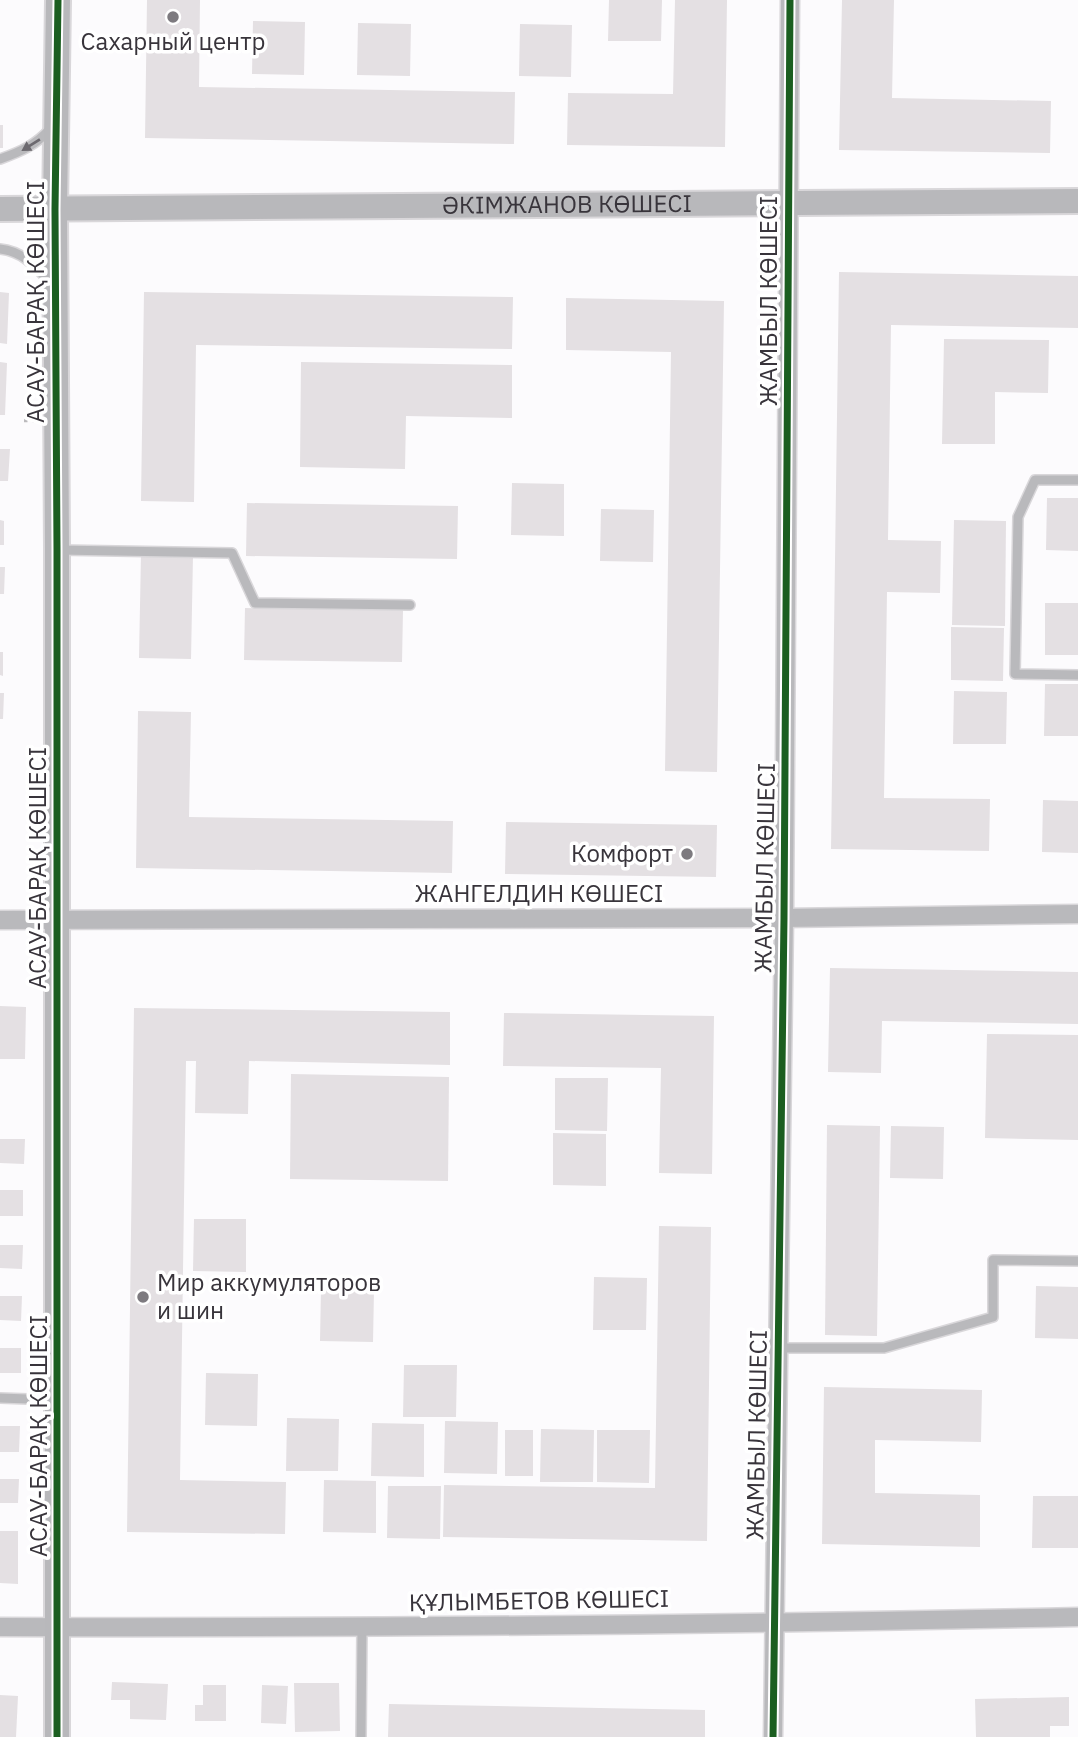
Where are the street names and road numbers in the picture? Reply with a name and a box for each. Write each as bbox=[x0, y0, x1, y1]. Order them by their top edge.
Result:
street label: АСАУ-БАРАҚ КӨШЕСІ bbox=[19, 181, 51, 423]
street label: ӘКІМЖАНОВ КӨШЕСІ bbox=[442, 187, 692, 221]
street label: ЖАМБЫЛ КӨШЕСІ bbox=[752, 196, 784, 406]
street label: АСАУ-БАРАҚ КӨШЕСІ bbox=[21, 747, 53, 989]
street label: ЖАМБЫЛ КӨШЕСІ bbox=[746, 763, 782, 973]
street label: ЖАНГЕЛДИН КӨШЕСІ bbox=[415, 877, 663, 909]
street label: АСАУ-БАРАҚ КӨШЕСІ bbox=[22, 1315, 54, 1557]
street label: ЖАМБЫЛ КӨШЕСІ bbox=[738, 1330, 774, 1540]
street label: ҚҰЛЫМБЕТОВ КӨШЕСІ bbox=[408, 1582, 669, 1618]

